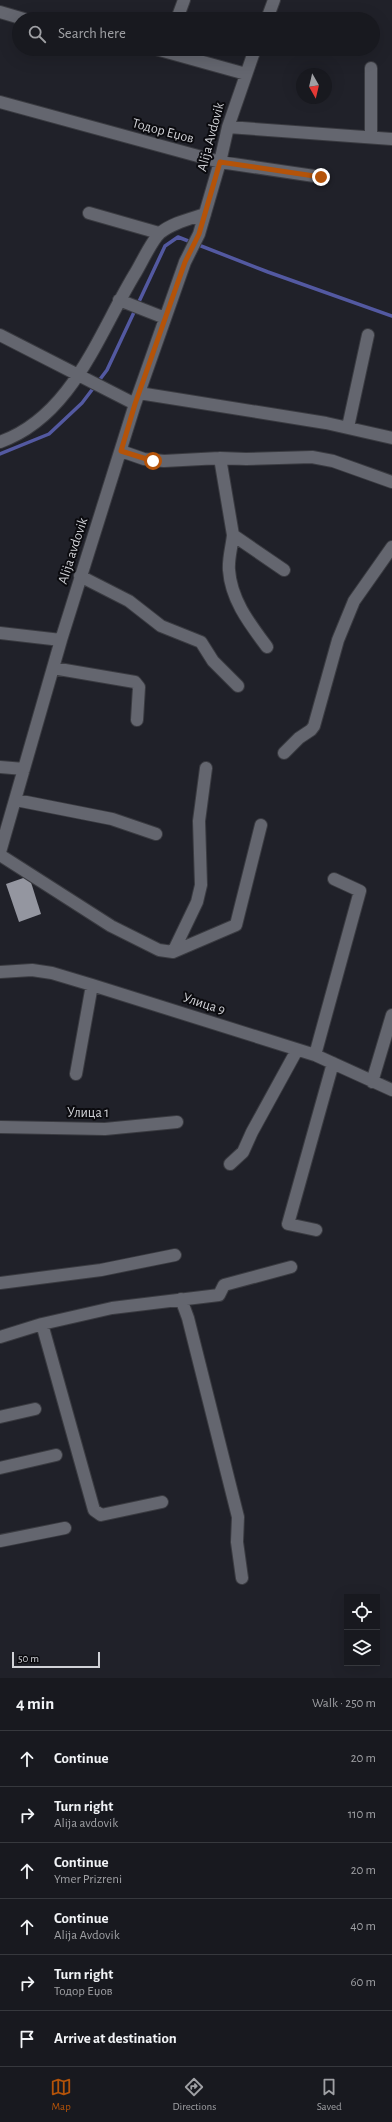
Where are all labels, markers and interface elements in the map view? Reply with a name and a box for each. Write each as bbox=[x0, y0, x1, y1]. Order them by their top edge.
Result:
search box bbox=[12, 12, 380, 56]
icon: search bbox=[26, 23, 48, 45]
text: Search here bbox=[58, 26, 126, 41]
north arrow bbox=[296, 68, 332, 104]
street label: Alija Avdovik bbox=[195, 100, 227, 173]
street label: Тодор Еџов bbox=[131, 116, 195, 146]
route end bbox=[312, 168, 330, 186]
route start bbox=[144, 452, 162, 470]
street label: Alija avdovik bbox=[56, 515, 91, 586]
street label: Улица 9 bbox=[181, 991, 227, 1017]
street label: Улица 1 bbox=[67, 1106, 109, 1120]
map controls bbox=[344, 1594, 380, 1666]
button: locate bbox=[344, 1594, 380, 1630]
button: layers bbox=[344, 1630, 380, 1666]
scale bar bbox=[12, 1650, 100, 1669]
text: 50 m bbox=[18, 1653, 39, 1664]
text: 4 min bbox=[16, 1695, 54, 1712]
text: Walk · 250 m bbox=[312, 1697, 376, 1710]
icon: ahead bbox=[16, 1748, 38, 1770]
text: Continue bbox=[54, 1751, 109, 1766]
text: 20 m bbox=[351, 1752, 376, 1765]
text: Turn right bbox=[54, 1799, 113, 1814]
icon: right bbox=[16, 1804, 38, 1826]
text: 110 m bbox=[348, 1808, 376, 1821]
text: Alija avdovik bbox=[54, 1817, 118, 1830]
text: Continue bbox=[54, 1855, 109, 1870]
icon: ahead bbox=[16, 1860, 38, 1882]
text: 20 m bbox=[351, 1864, 376, 1877]
text: Ymer Prizreni bbox=[54, 1873, 122, 1886]
text: Continue bbox=[54, 1911, 109, 1926]
icon: ahead bbox=[16, 1916, 38, 1938]
text: 40 m bbox=[350, 1920, 376, 1933]
text: Alija Avdovik bbox=[54, 1929, 120, 1942]
text: Turn right bbox=[54, 1967, 113, 1982]
icon: right bbox=[16, 1972, 38, 1994]
text: 60 m bbox=[350, 1976, 376, 1989]
text: Тодор Еџов bbox=[54, 1985, 113, 1998]
icon: arrive bbox=[16, 2028, 38, 2050]
text: Arrive at destination bbox=[54, 2031, 177, 2046]
tab: Map bbox=[50, 2076, 72, 2113]
tab: Directions bbox=[172, 2076, 216, 2113]
tab: Saved bbox=[317, 2076, 342, 2113]

